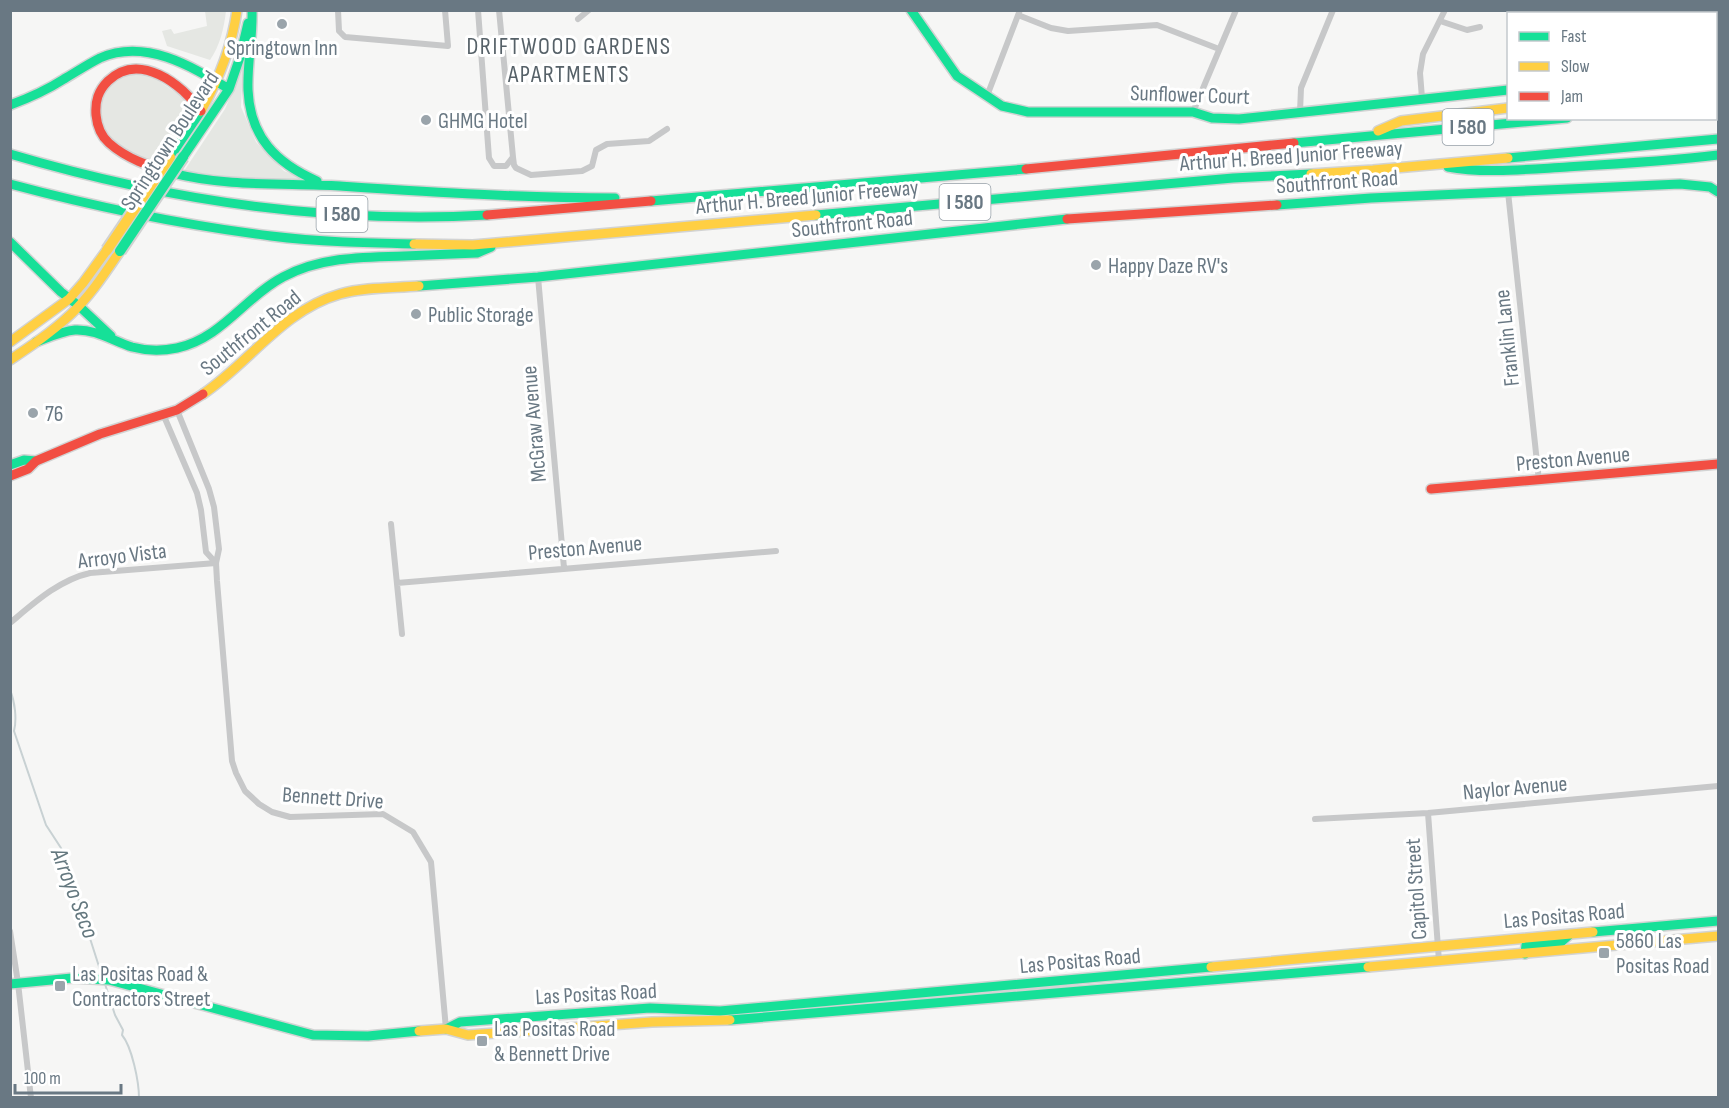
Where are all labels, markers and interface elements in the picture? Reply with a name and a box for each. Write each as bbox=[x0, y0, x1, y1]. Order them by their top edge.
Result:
legend bbox=[1507, 12, 1717, 120]
marker: Springtown Inn bbox=[275, 17, 289, 31]
text: Fast bbox=[1561, 26, 1587, 47]
district label: DRIFTWOOD GARDENS APARTMENTS bbox=[467, 32, 671, 89]
place label: Springtown Inn bbox=[226, 35, 338, 62]
text: Slow bbox=[1561, 56, 1590, 77]
street label: Springtown Boulevard bbox=[115, 66, 225, 215]
street label: Sunflower Court bbox=[1130, 80, 1251, 111]
text: Jam bbox=[1560, 86, 1583, 107]
place label: GHMG Hotel bbox=[438, 108, 528, 135]
road number: I 580 bbox=[1442, 109, 1494, 145]
marker: GHMG Hotel bbox=[419, 113, 433, 127]
street label: Arthur H. Breed Junior Freeway bbox=[1178, 135, 1404, 178]
street label: Southfront Road bbox=[1275, 165, 1399, 200]
street label: Arthur H. Breed Junior Freeway bbox=[694, 174, 920, 221]
road number: I 580 bbox=[940, 184, 990, 220]
road number: I 580 bbox=[316, 196, 368, 232]
street label: Southfront Road bbox=[790, 205, 914, 244]
place label: Happy Daze RV's bbox=[1108, 253, 1228, 280]
marker: Happy Daze RV's bbox=[1089, 258, 1103, 272]
street label: Southfront Road bbox=[195, 284, 307, 382]
street label: Franklin Lane bbox=[1489, 288, 1526, 387]
place label: Public Storage bbox=[428, 302, 534, 329]
marker: Public Storage bbox=[409, 307, 423, 321]
street label: McGraw Avenue bbox=[516, 364, 553, 483]
place label: 76 bbox=[45, 401, 63, 428]
marker: 76 bbox=[26, 406, 40, 420]
street label: Preston Avenue bbox=[1515, 441, 1631, 478]
street label: Preston Avenue bbox=[527, 530, 643, 567]
street label: Arroyo Vista bbox=[75, 538, 168, 575]
street label: Naylor Avenue bbox=[1462, 770, 1569, 807]
street label: Bennett Drive bbox=[281, 781, 384, 816]
street label: Capitol Street bbox=[1399, 837, 1434, 941]
water label: Arroyo Seco bbox=[44, 843, 105, 943]
street label: Las Positas Road bbox=[1502, 898, 1626, 935]
place label: 5860 Las Positas Road bbox=[1616, 928, 1710, 980]
street label: Las Positas Road bbox=[1018, 943, 1142, 980]
marker: 5860 Las Positas Road bbox=[1597, 946, 1611, 960]
place label: Las Positas Road & Contractors Street bbox=[72, 961, 211, 1013]
street label: Las Positas Road bbox=[535, 978, 657, 1011]
marker: Las Positas Road & Contractors Street bbox=[53, 979, 67, 993]
place label: Las Positas Road & Bennett Drive bbox=[494, 1016, 616, 1068]
marker: Las Positas Road & Bennett Drive bbox=[475, 1034, 489, 1048]
scale bar bbox=[15, 1057, 122, 1095]
text: 100 m bbox=[24, 1068, 61, 1089]

